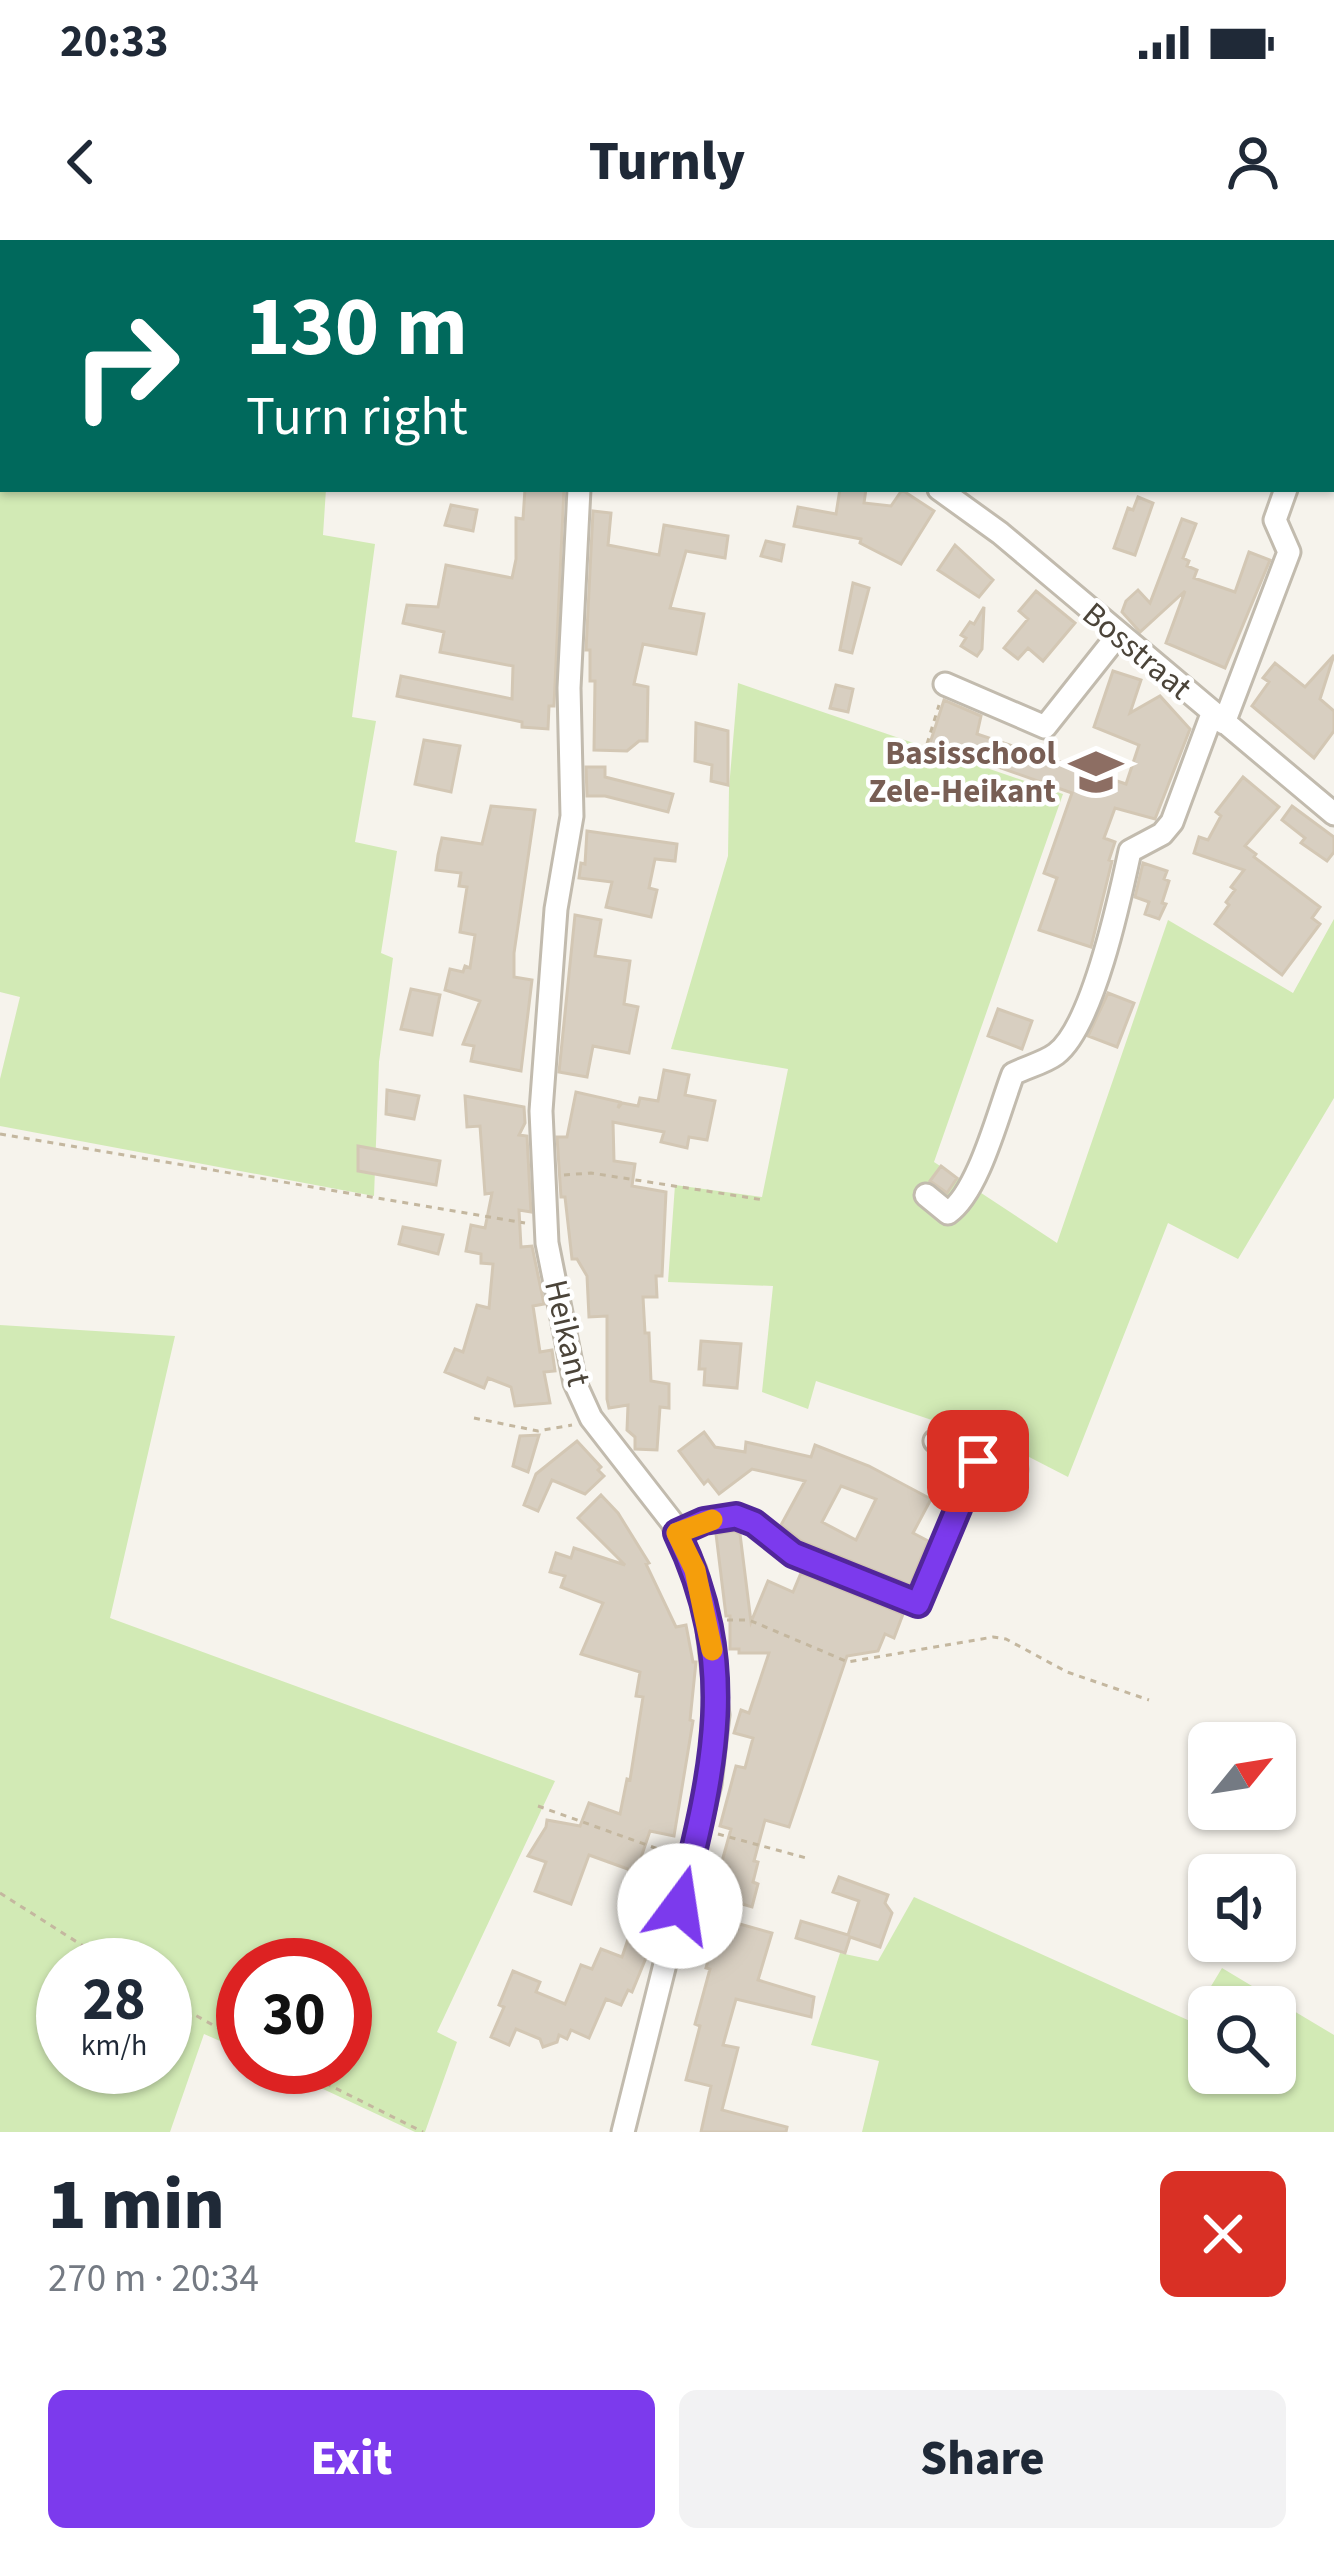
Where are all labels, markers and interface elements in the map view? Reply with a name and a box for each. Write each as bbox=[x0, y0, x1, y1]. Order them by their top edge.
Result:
text: 20:33 bbox=[60, 10, 169, 74]
text: Turnly bbox=[589, 124, 745, 201]
icon: back bbox=[48, 129, 114, 195]
icon: person bbox=[1220, 129, 1286, 195]
text: 130 m bbox=[246, 268, 468, 388]
icon: right bbox=[48, 288, 204, 444]
text: Turn right bbox=[246, 379, 468, 456]
street label: Bosstraat bbox=[1072, 591, 1202, 711]
place label: Basisschool Zele-Heikant bbox=[869, 730, 1057, 815]
school or university icon: Basisschool Zele-Heikant bbox=[1067, 743, 1125, 801]
street label: Heikant bbox=[532, 1275, 602, 1391]
pin bbox=[927, 1410, 1029, 1512]
icon: arrive bbox=[945, 1428, 1011, 1494]
north arrow bbox=[1188, 1722, 1296, 1830]
map controls bbox=[1188, 1722, 1296, 2094]
position arrow bbox=[617, 1843, 743, 1969]
button: sound bbox=[1188, 1854, 1296, 1962]
speed limit sign: 30 bbox=[216, 1938, 372, 2094]
text: 28 bbox=[82, 1958, 146, 2043]
button: search bbox=[1188, 1986, 1296, 2094]
text: km/h bbox=[81, 2024, 147, 2067]
text: 1 min bbox=[48, 2154, 225, 2257]
button: close bbox=[1160, 2171, 1286, 2297]
text: 270 m · 20:34 bbox=[48, 2251, 259, 2307]
button: Exit bbox=[48, 2390, 655, 2528]
button: Share bbox=[679, 2390, 1286, 2528]

